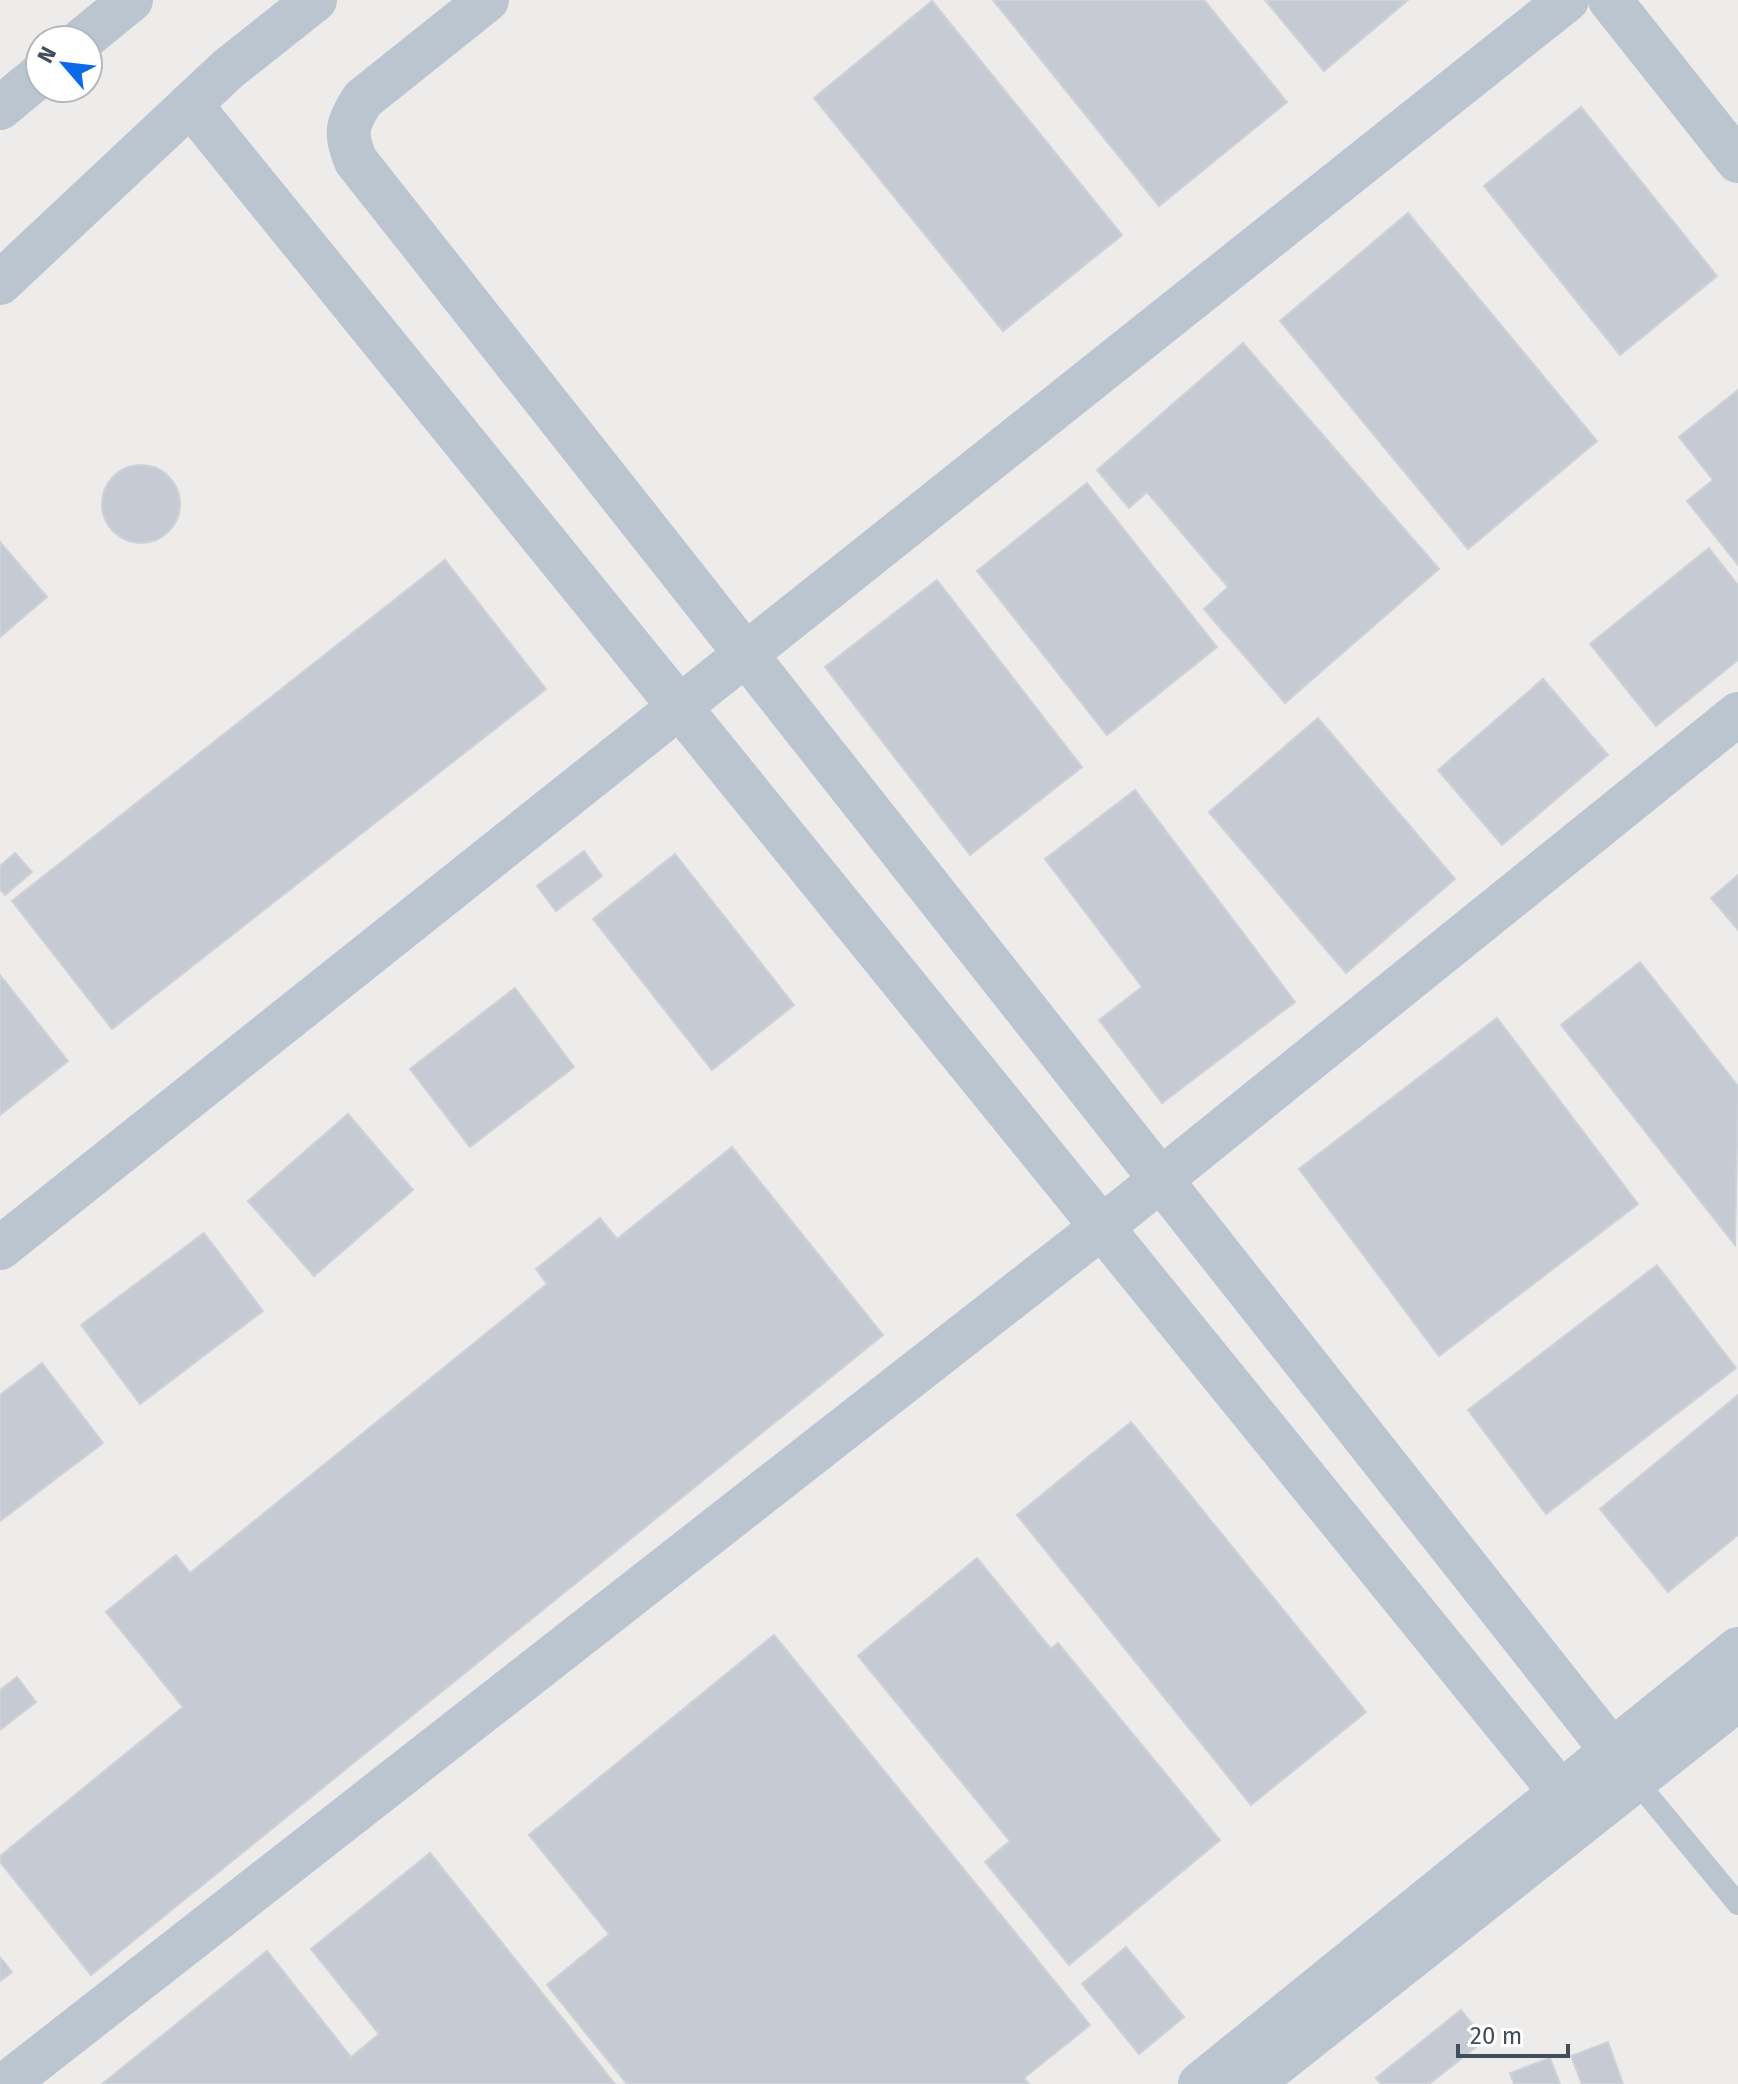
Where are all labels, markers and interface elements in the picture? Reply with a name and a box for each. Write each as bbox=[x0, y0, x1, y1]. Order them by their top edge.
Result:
north arrow bbox=[24, 24, 104, 104]
text: N bbox=[31, 42, 62, 68]
scale bar bbox=[1458, 2008, 1568, 2058]
text: 20 m bbox=[1470, 2022, 1522, 2050]

